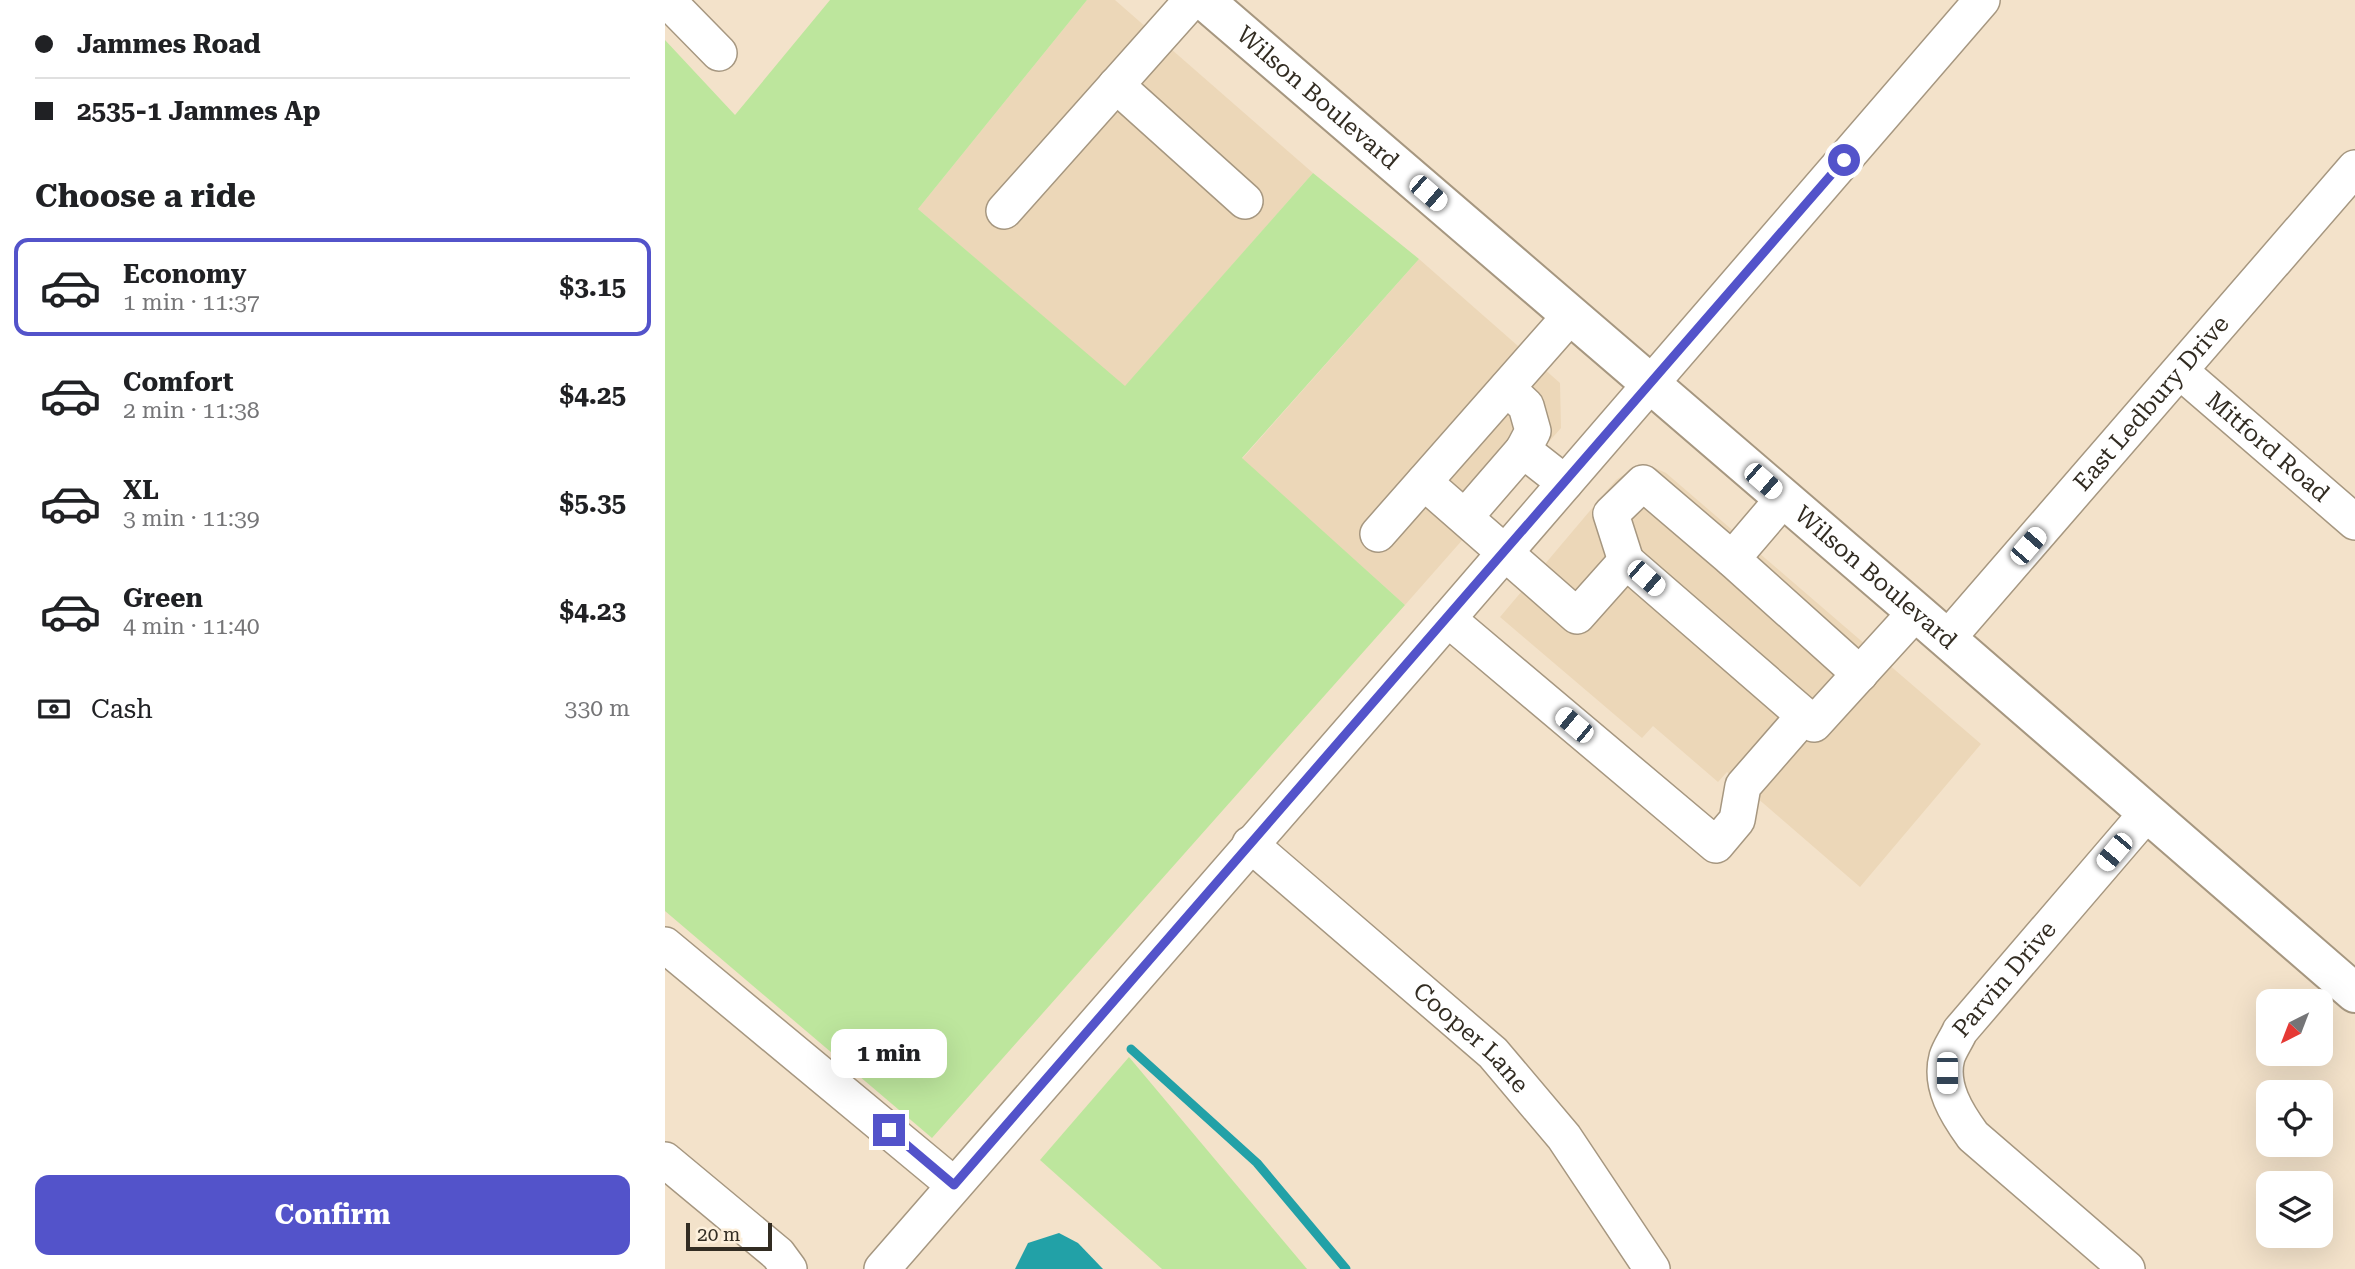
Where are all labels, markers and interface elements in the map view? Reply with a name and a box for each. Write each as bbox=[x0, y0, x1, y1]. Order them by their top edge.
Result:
street label: Wilson Boulevard bbox=[1231, 20, 1405, 175]
text: Jammes Road bbox=[77, 29, 261, 59]
text: 2535-1 Jammes Ap bbox=[77, 96, 320, 126]
route start bbox=[1828, 144, 1860, 176]
car bbox=[1406, 171, 1451, 215]
text: Choose a ride bbox=[35, 177, 256, 215]
icon: car bbox=[39, 256, 102, 319]
text: Economy bbox=[123, 259, 246, 289]
text: $3.15 bbox=[560, 272, 626, 302]
text: 1 min · 11:37 bbox=[123, 289, 260, 316]
street label: East Ledbury Drive bbox=[2068, 310, 2235, 496]
icon: car bbox=[39, 364, 102, 427]
text: Comfort bbox=[123, 367, 233, 397]
text: $4.25 bbox=[560, 380, 626, 410]
street label: Mitford Road bbox=[2201, 386, 2335, 508]
text: 2 min · 11:38 bbox=[123, 397, 260, 424]
car bbox=[1741, 459, 1786, 503]
icon: car bbox=[39, 472, 102, 535]
text: XL bbox=[123, 475, 159, 505]
text: $5.35 bbox=[560, 488, 626, 518]
street label: Wilson Boulevard bbox=[1789, 500, 1963, 655]
text: 3 min · 11:39 bbox=[123, 505, 260, 532]
car bbox=[2007, 523, 2050, 569]
car bbox=[1624, 556, 1669, 600]
icon: car bbox=[39, 580, 102, 643]
text: Green bbox=[123, 583, 203, 613]
text: $4.23 bbox=[560, 596, 626, 626]
text: 4 min · 11:40 bbox=[123, 613, 260, 640]
icon: cash bbox=[35, 690, 73, 728]
text: Cash bbox=[91, 694, 153, 724]
text: 330 m bbox=[565, 695, 630, 722]
car bbox=[1552, 703, 1597, 747]
car bbox=[2093, 829, 2136, 875]
street label: Parvin Drive bbox=[1947, 915, 2062, 1043]
street label: Cooper Lane bbox=[1407, 977, 1534, 1098]
north arrow bbox=[2256, 989, 2333, 1066]
map controls bbox=[2256, 989, 2333, 1248]
callout: 1 min bbox=[831, 1028, 947, 1078]
text: 1 min bbox=[857, 1040, 921, 1067]
car bbox=[1937, 1052, 1958, 1094]
button: locate bbox=[2256, 1080, 2333, 1157]
route end bbox=[873, 1114, 905, 1146]
button: layers bbox=[2256, 1171, 2333, 1248]
button: Confirm bbox=[35, 1175, 630, 1255]
scale bar bbox=[686, 1220, 772, 1252]
text: 20 m bbox=[697, 1223, 740, 1246]

